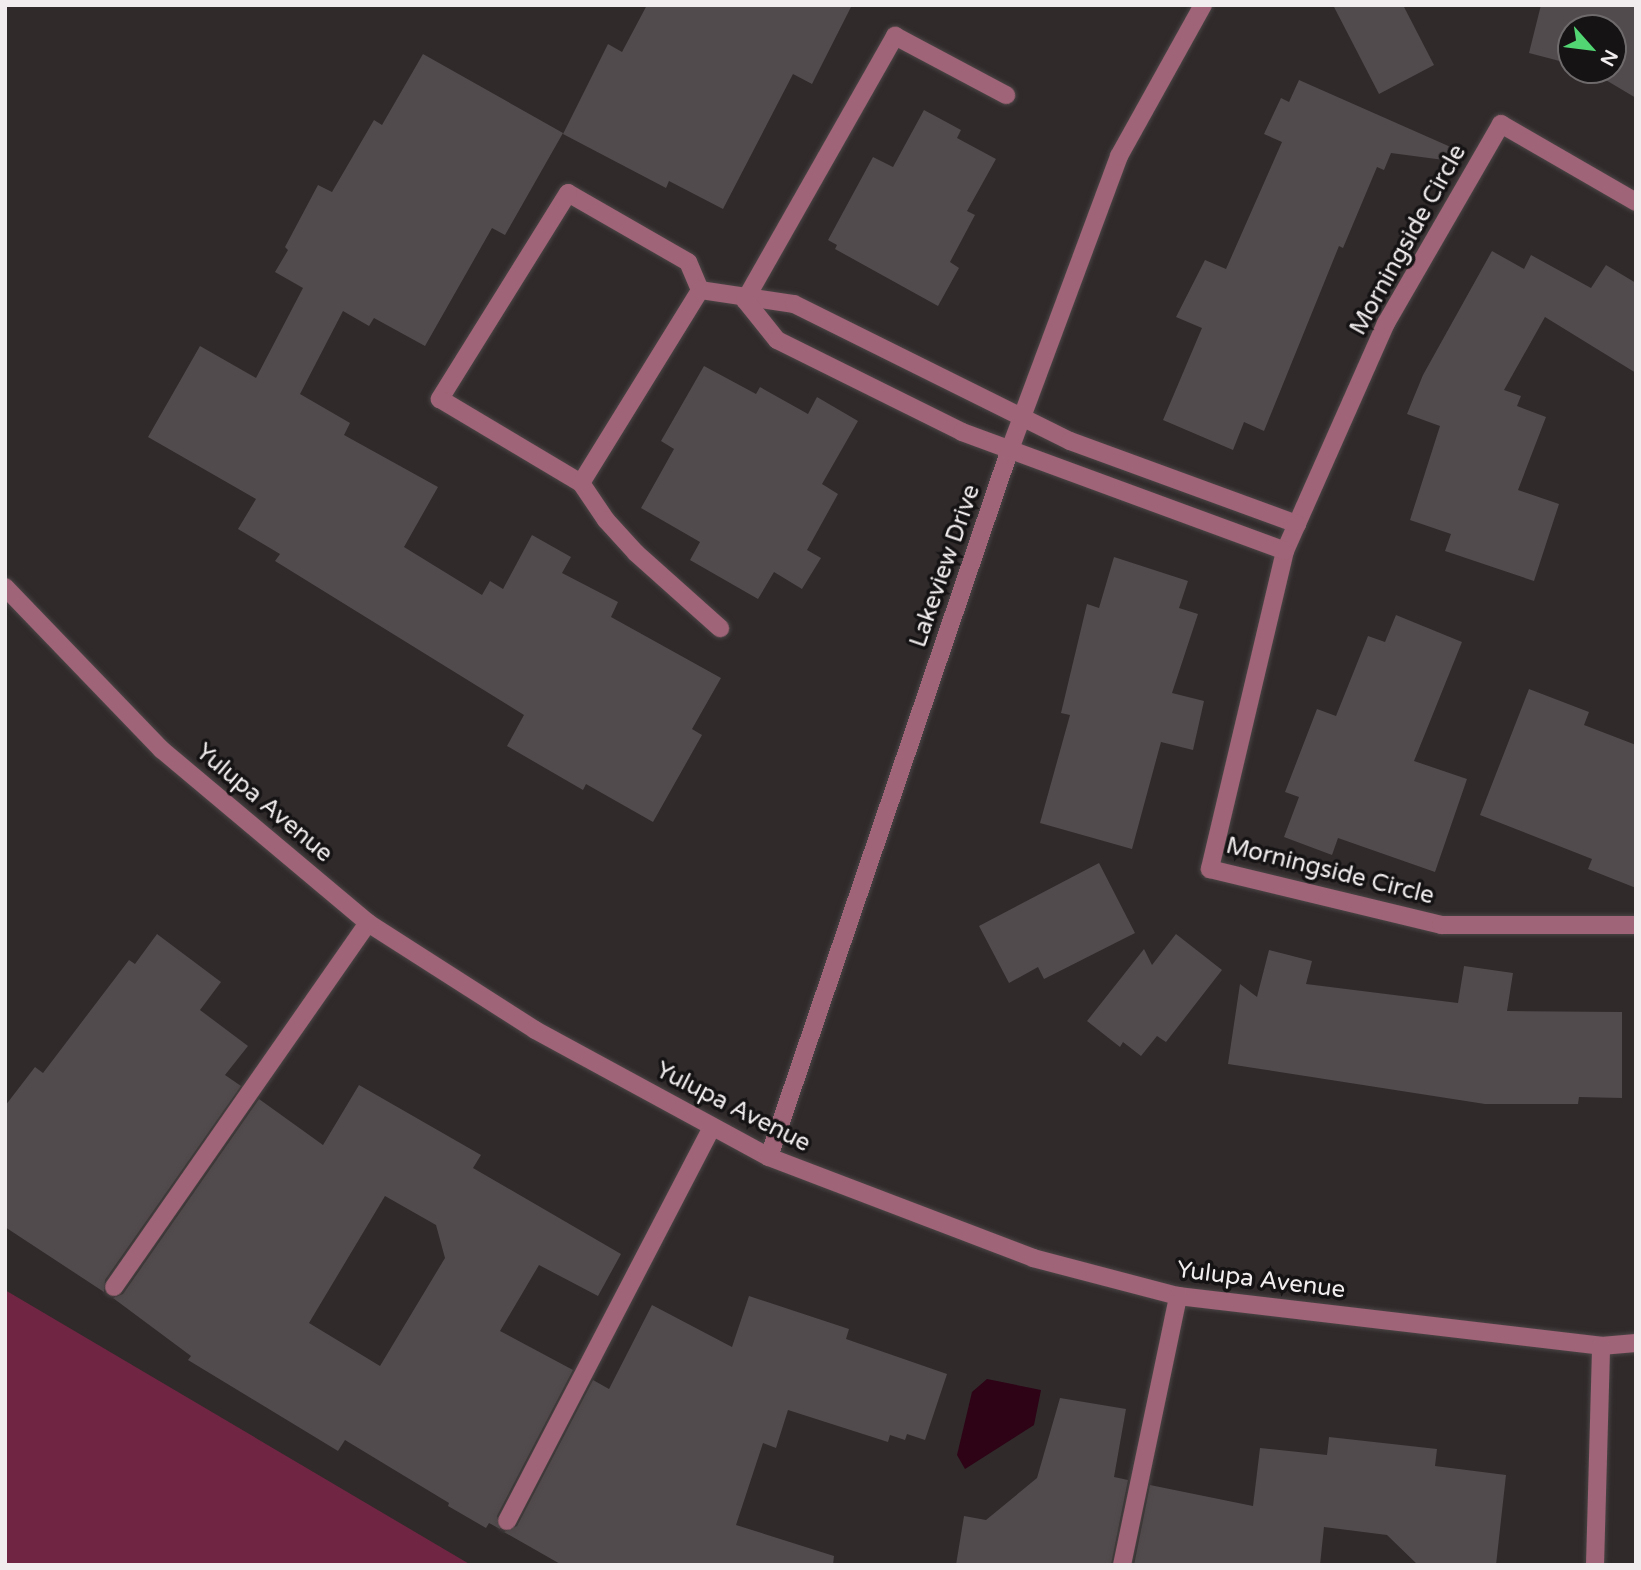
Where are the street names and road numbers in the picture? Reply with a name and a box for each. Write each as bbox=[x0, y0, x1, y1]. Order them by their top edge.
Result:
street label: Morningside Circle bbox=[1344, 140, 1472, 340]
street label: Lakeview Drive bbox=[904, 481, 986, 651]
street label: Yulupa Avenue bbox=[190, 737, 338, 869]
street label: Morningside Circle bbox=[1223, 831, 1437, 911]
street label: Yulupa Avenue bbox=[651, 1056, 815, 1158]
street label: Yulupa Avenue bbox=[1175, 1255, 1347, 1305]

